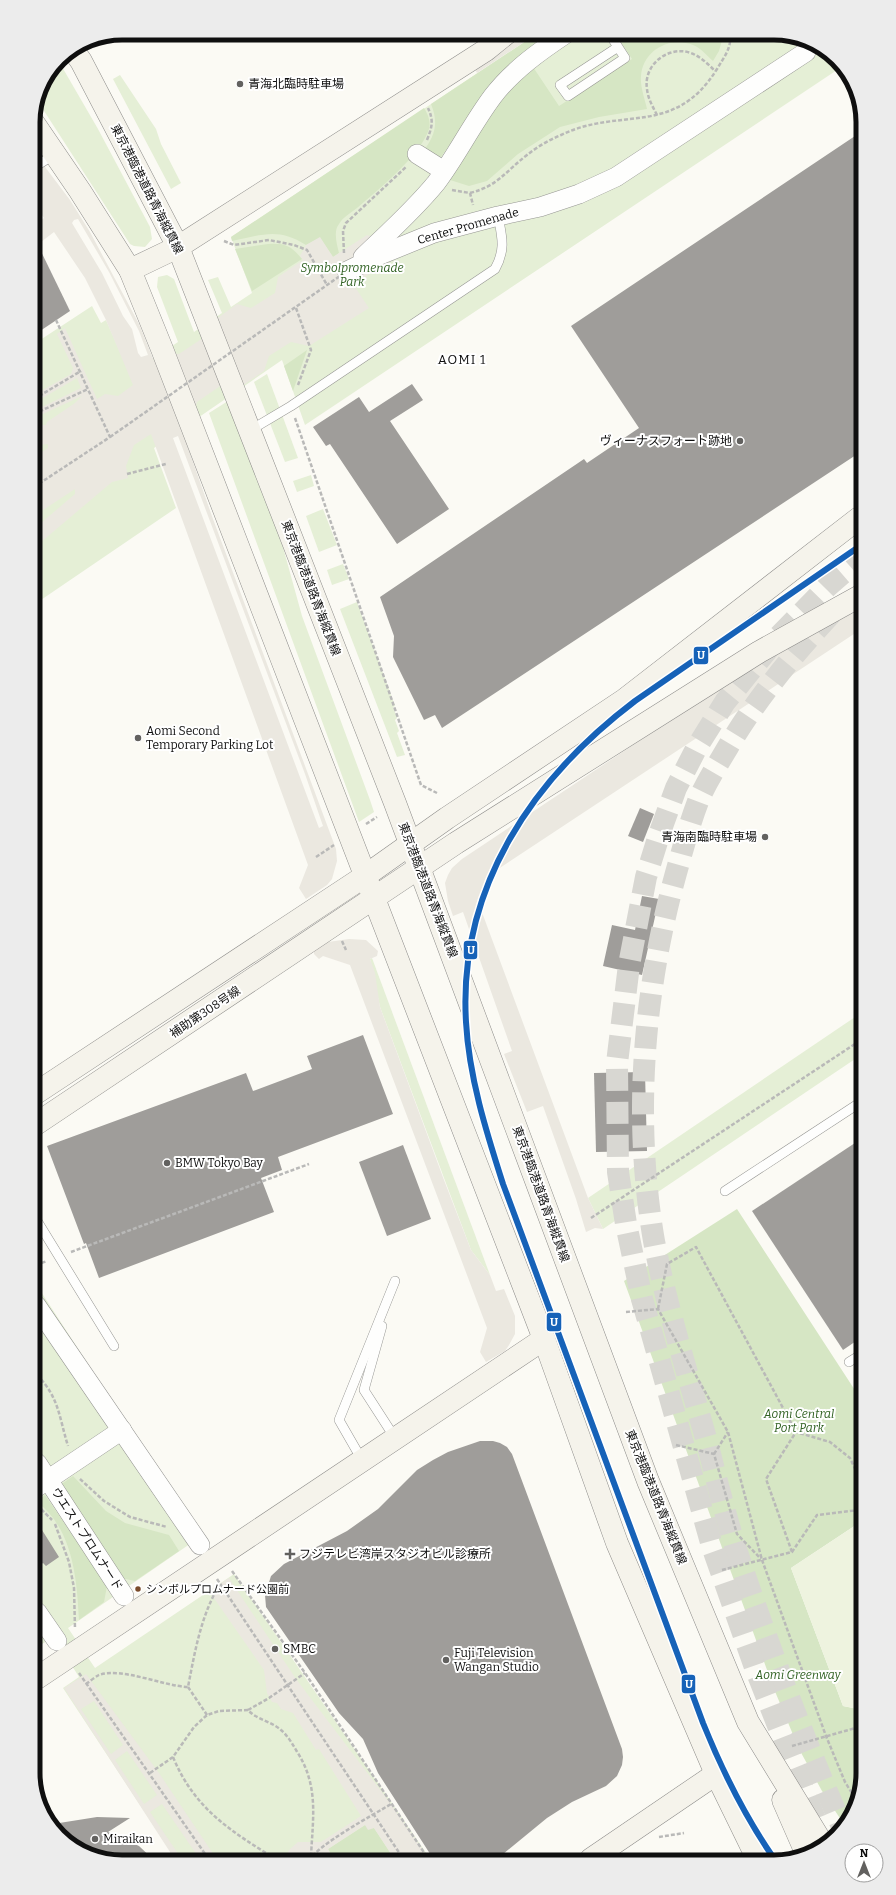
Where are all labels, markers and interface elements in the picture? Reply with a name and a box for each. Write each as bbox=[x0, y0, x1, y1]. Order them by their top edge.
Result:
place label: 青海北臨時駐車場 bbox=[248, 77, 344, 91]
marker: 青海北臨時駐車場 bbox=[235, 79, 245, 89]
street label: 東京港臨港道路青海縦貫線 bbox=[108, 122, 186, 256]
street label: Center Promenade bbox=[416, 205, 520, 247]
park label: Symbolpromenade Park bbox=[300, 261, 404, 289]
district label: AOMI 1 bbox=[438, 352, 486, 367]
place label: ヴィーナスフォート跡地 bbox=[600, 434, 732, 448]
marker: ヴィーナスフォート跡地 bbox=[735, 436, 745, 446]
street label: 東京港臨港道路青海縦貫線 bbox=[279, 518, 343, 658]
line badge: U bbox=[693, 646, 709, 665]
text: U bbox=[697, 649, 705, 662]
place label: Aomi Second Temporary Parking Lot bbox=[146, 724, 274, 752]
marker: Aomi Second Temporary Parking Lot bbox=[133, 733, 143, 743]
street label: 東京港臨港道路青海縦貫線 bbox=[396, 820, 460, 960]
place label: 青海南臨時駐車場 bbox=[661, 830, 757, 844]
marker: 青海南臨時駐車場 bbox=[760, 832, 770, 842]
line badge: U bbox=[463, 940, 478, 960]
text: U bbox=[467, 944, 475, 957]
street label: 補助第308号線 bbox=[167, 983, 243, 1041]
street label: 東京港臨港道路青海縦貫線 bbox=[510, 1124, 572, 1264]
place label: BMW Tokyo Bay bbox=[175, 1156, 264, 1170]
marker: BMW Tokyo Bay bbox=[162, 1158, 172, 1168]
line badge: U bbox=[546, 1312, 562, 1332]
text: U bbox=[550, 1316, 558, 1329]
park label: Aomi Central Port Park bbox=[763, 1407, 834, 1435]
street label: 東京港臨港道路青海縦貫線 bbox=[623, 1428, 689, 1566]
street label: ウエストプロムナード bbox=[48, 1485, 126, 1593]
place label: フジテレビ湾岸スタジオビル診療所 bbox=[299, 1547, 491, 1561]
marker: フジテレビ湾岸スタジオビル診療所 bbox=[284, 1548, 296, 1560]
place label: シンボルプロムナード公園前 bbox=[146, 1583, 289, 1596]
marker: シンボルプロムナード公園前 bbox=[133, 1584, 143, 1594]
place label: SMBC bbox=[283, 1642, 316, 1656]
marker: SMBC bbox=[270, 1644, 280, 1654]
place label: Fuji Television Wangan Studio bbox=[454, 1646, 539, 1674]
marker: Fuji Television Wangan Studio bbox=[441, 1655, 451, 1665]
park label: Aomi Greenway bbox=[754, 1668, 842, 1682]
line badge: U bbox=[681, 1674, 696, 1694]
text: U bbox=[685, 1678, 693, 1691]
place label: Miraikan bbox=[103, 1832, 153, 1846]
marker: Miraikan bbox=[90, 1834, 100, 1844]
north arrow bbox=[844, 1843, 884, 1883]
text: N bbox=[860, 1847, 869, 1860]

